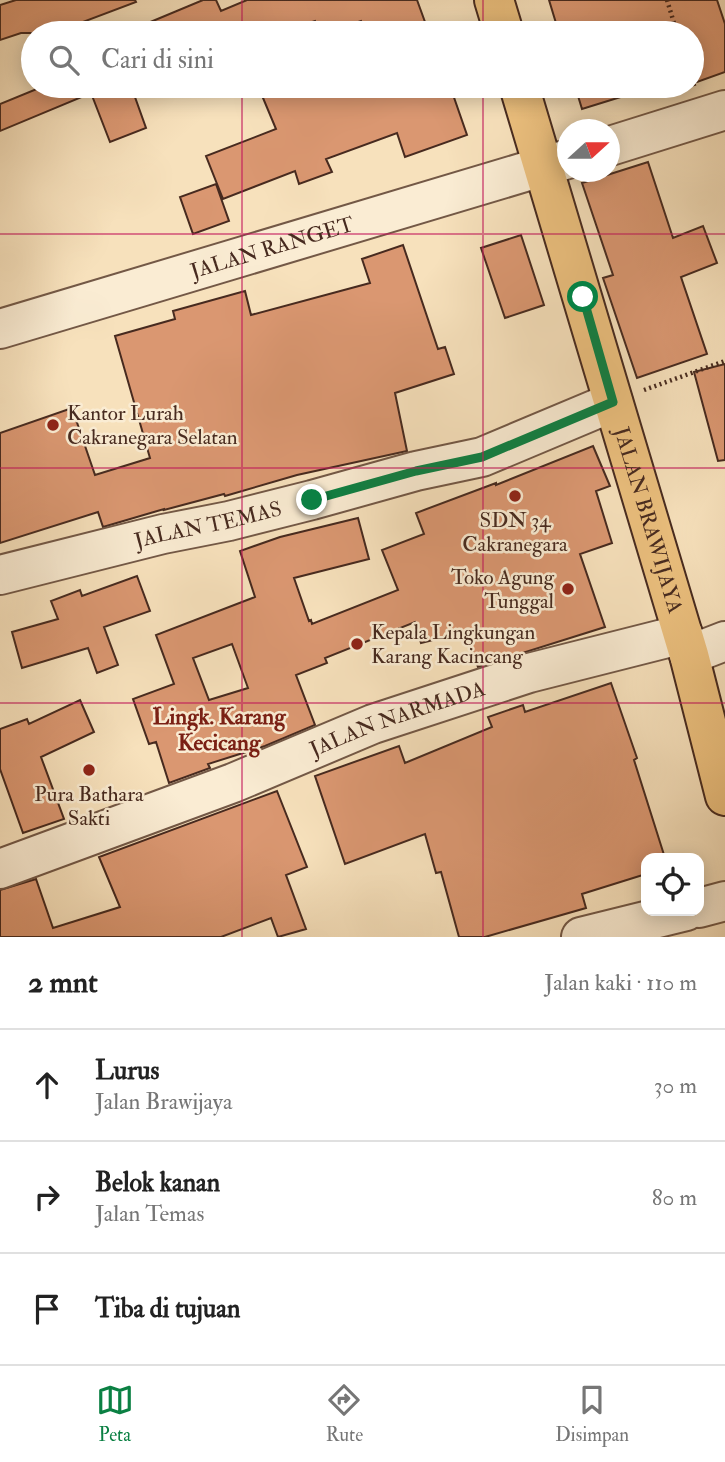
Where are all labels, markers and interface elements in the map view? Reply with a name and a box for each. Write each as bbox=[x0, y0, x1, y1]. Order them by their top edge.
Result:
search box bbox=[21, 21, 704, 98]
icon: search bbox=[45, 41, 83, 79]
text: Cari di sini bbox=[101, 44, 214, 76]
north arrow bbox=[557, 119, 620, 182]
street label: JALAN RANGET bbox=[186, 211, 358, 286]
route start bbox=[567, 281, 598, 312]
place label: Kantor Lurah Cakranegara Selatan bbox=[67, 400, 238, 451]
marker: Kantor Lurah Cakranegara Selatan bbox=[45, 417, 61, 433]
street label: JALAN BRAWIJAYA bbox=[607, 423, 689, 616]
route end bbox=[296, 484, 327, 515]
marker: SDN 34 Cakranegara bbox=[507, 488, 523, 504]
street label: JALAN TEMAS bbox=[131, 495, 285, 555]
place label: SDN 34 Cakranegara bbox=[462, 507, 568, 558]
place label: Toko Agung Tunggal bbox=[451, 564, 555, 615]
marker: Toko Agung Tunggal bbox=[560, 581, 576, 597]
place label: Kepala Lingkungan Karang Kacincang bbox=[371, 619, 535, 670]
marker: Kepala Lingkungan Karang Kacincang bbox=[349, 636, 365, 652]
street label: JALAN NARMADA bbox=[305, 675, 489, 764]
district label: Lingk. Karang Kecicang bbox=[152, 702, 287, 758]
marker: Pura Bathara Sakti bbox=[81, 762, 97, 778]
place label: Pura Bathara Sakti bbox=[34, 781, 144, 832]
map controls bbox=[641, 853, 704, 916]
button: locate bbox=[641, 853, 704, 916]
text: 2 mnt bbox=[28, 964, 98, 1001]
text: Jalan kaki · 110 m bbox=[544, 968, 697, 997]
text: Lurus bbox=[95, 1055, 159, 1087]
icon: ahead bbox=[28, 1066, 66, 1104]
text: 30 m bbox=[654, 1071, 697, 1100]
text: Jalan Brawijaya bbox=[95, 1087, 232, 1116]
text: Belok kanan bbox=[95, 1167, 220, 1199]
icon: right bbox=[28, 1178, 66, 1216]
text: 80 m bbox=[652, 1183, 697, 1212]
text: Jalan Temas bbox=[95, 1199, 204, 1228]
icon: arrive bbox=[28, 1290, 66, 1328]
text: Tiba di tujuan bbox=[95, 1293, 240, 1325]
tab: Peta bbox=[96, 1381, 134, 1447]
tab: Rute bbox=[325, 1381, 363, 1447]
tab: Disimpan bbox=[555, 1381, 629, 1447]

